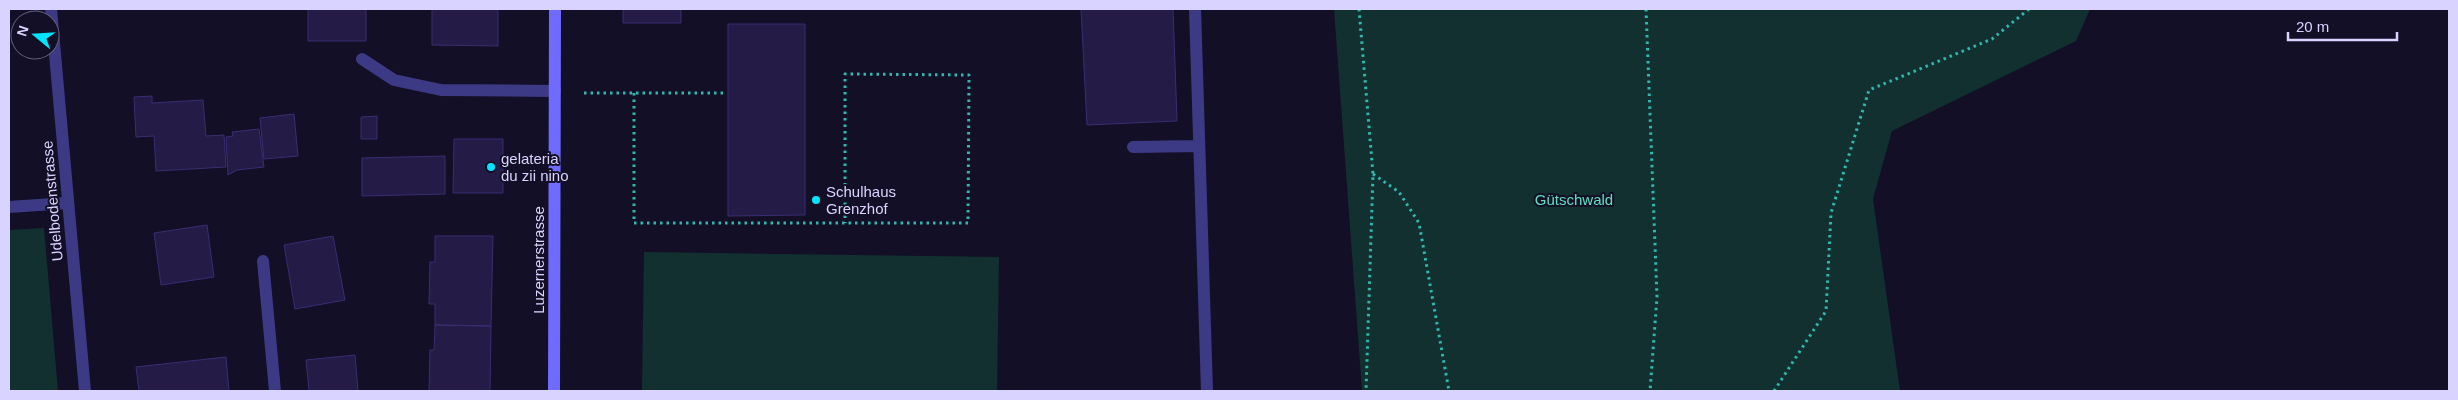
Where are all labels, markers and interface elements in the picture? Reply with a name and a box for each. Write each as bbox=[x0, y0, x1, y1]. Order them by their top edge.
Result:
north arrow bbox=[10, 10, 60, 60]
scale bar bbox=[2288, 10, 2397, 42]
text: 20 m bbox=[2296, 18, 2329, 35]
text: N bbox=[13, 24, 32, 38]
street label: Udelbodenstrasse bbox=[38, 140, 66, 262]
place label: gelateria du zii nino bbox=[501, 150, 569, 184]
marker: gelateria du zii nino bbox=[485, 161, 497, 173]
place label: Schulhaus Grenzhof bbox=[826, 183, 896, 217]
park label: Gütschwald bbox=[1535, 191, 1613, 208]
marker: Schulhaus Grenzhof bbox=[810, 194, 822, 206]
street label: Luzernerstrasse bbox=[530, 206, 547, 314]

